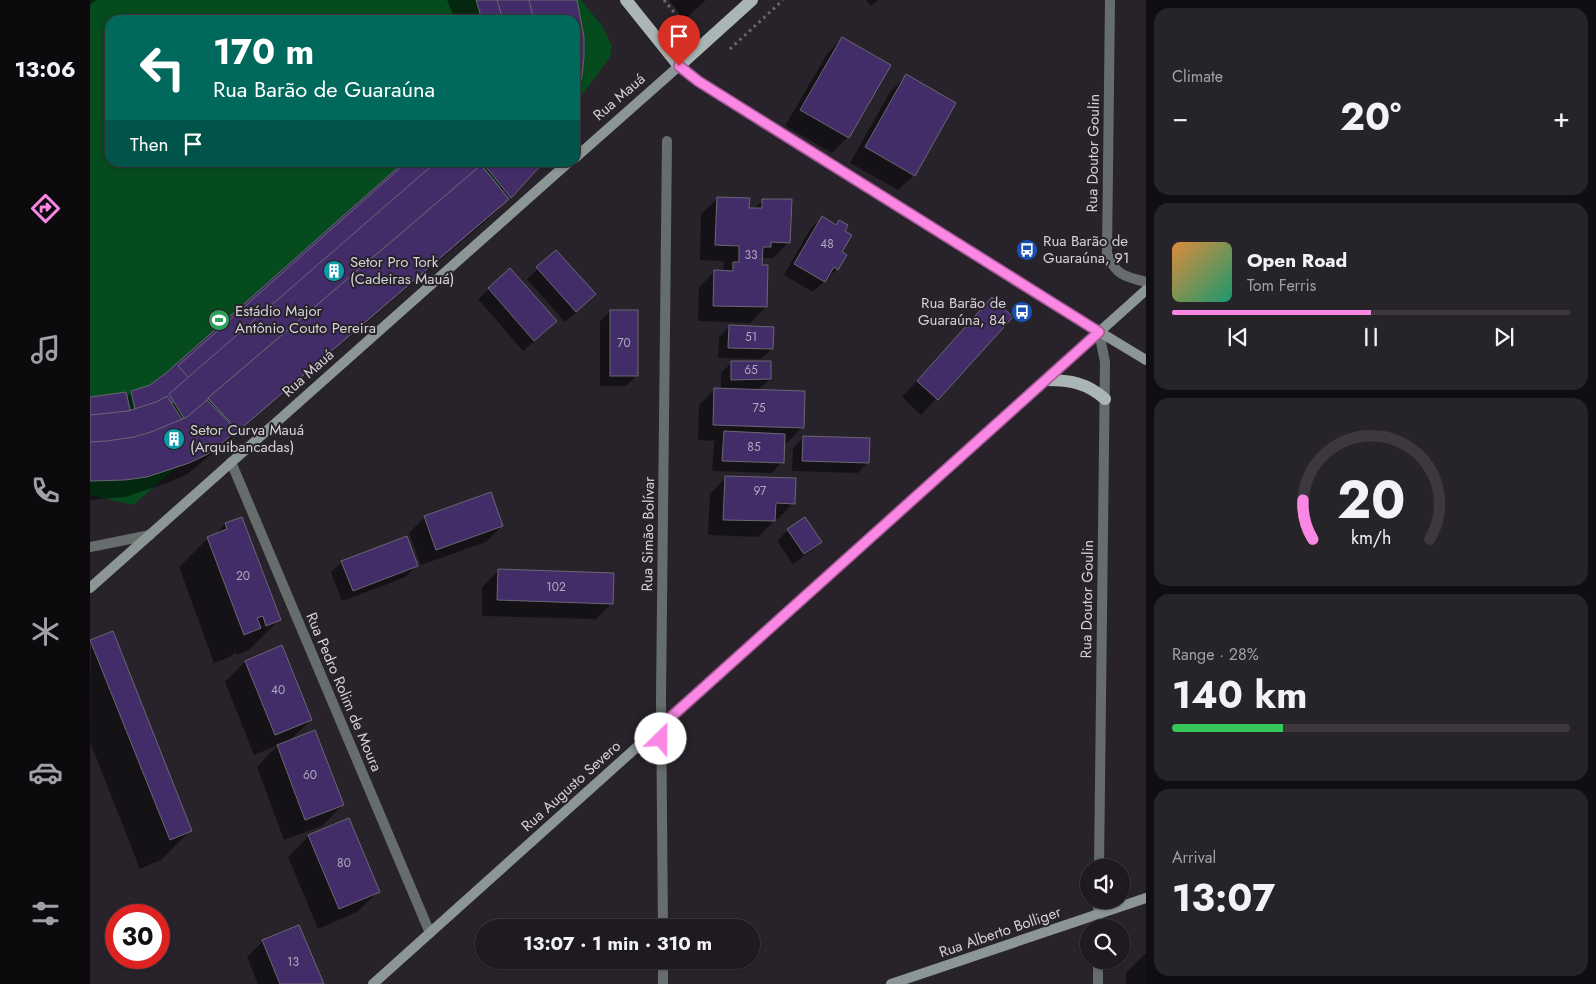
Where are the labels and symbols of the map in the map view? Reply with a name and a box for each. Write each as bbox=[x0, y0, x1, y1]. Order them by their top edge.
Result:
pin bbox=[658, 15, 700, 66]
street label: Rua Mauá bbox=[588, 68, 650, 126]
street label: Rua Doutor Goulin bbox=[1081, 94, 1105, 212]
place label: Rua Barão de Guaraúna, 91 bbox=[1043, 230, 1130, 269]
house number: 48 bbox=[820, 235, 834, 253]
bus stop icon: Rua Barão de Guaraúna, 91 bbox=[1015, 238, 1039, 262]
house number: 33 bbox=[744, 246, 758, 264]
place label: Setor Pro Tork (Cadeiras Mauá) bbox=[350, 251, 454, 290]
building icon: Setor Pro Tork (Cadeiras Mauá) bbox=[322, 259, 346, 283]
place label: Rua Barão de Guaraúna, 84 bbox=[918, 292, 1006, 331]
place label: Estádio Major Antônio Couto Pereira bbox=[235, 300, 376, 339]
bus stop icon: Rua Barão de Guaraúna, 84 bbox=[1010, 300, 1034, 324]
sports icon: Estádio Major Antônio Couto Pereira bbox=[207, 308, 231, 332]
house number: 51 bbox=[745, 328, 757, 346]
house number: 70 bbox=[617, 334, 631, 352]
street label: Rua Mauá bbox=[277, 344, 339, 402]
house number: 65 bbox=[744, 361, 758, 379]
house number: 75 bbox=[752, 399, 766, 417]
place label: Setor Curva Mauá (Arquibancadas) bbox=[190, 419, 304, 458]
building icon: Setor Curva Mauá (Arquibancadas) bbox=[162, 427, 186, 451]
house number: 85 bbox=[747, 438, 761, 456]
street label: Rua Simão Bolívar bbox=[636, 476, 660, 592]
house number: 97 bbox=[754, 482, 767, 500]
street label: Rua Doutor Goulin bbox=[1075, 540, 1099, 658]
house number: 20 bbox=[236, 567, 250, 585]
house number: 102 bbox=[546, 578, 566, 596]
street label: Rua Pedro Rolim de Moura bbox=[300, 609, 388, 775]
house number: 40 bbox=[271, 681, 285, 699]
position arrow bbox=[634, 712, 686, 764]
street label: Rua Augusto Severo bbox=[516, 735, 626, 837]
house number: 60 bbox=[303, 766, 317, 784]
house number: 80 bbox=[337, 854, 351, 872]
street label: Rua Alberto Bolliger bbox=[936, 901, 1065, 963]
speed limit sign: 30 bbox=[105, 904, 170, 969]
house number: 13 bbox=[287, 953, 299, 971]

